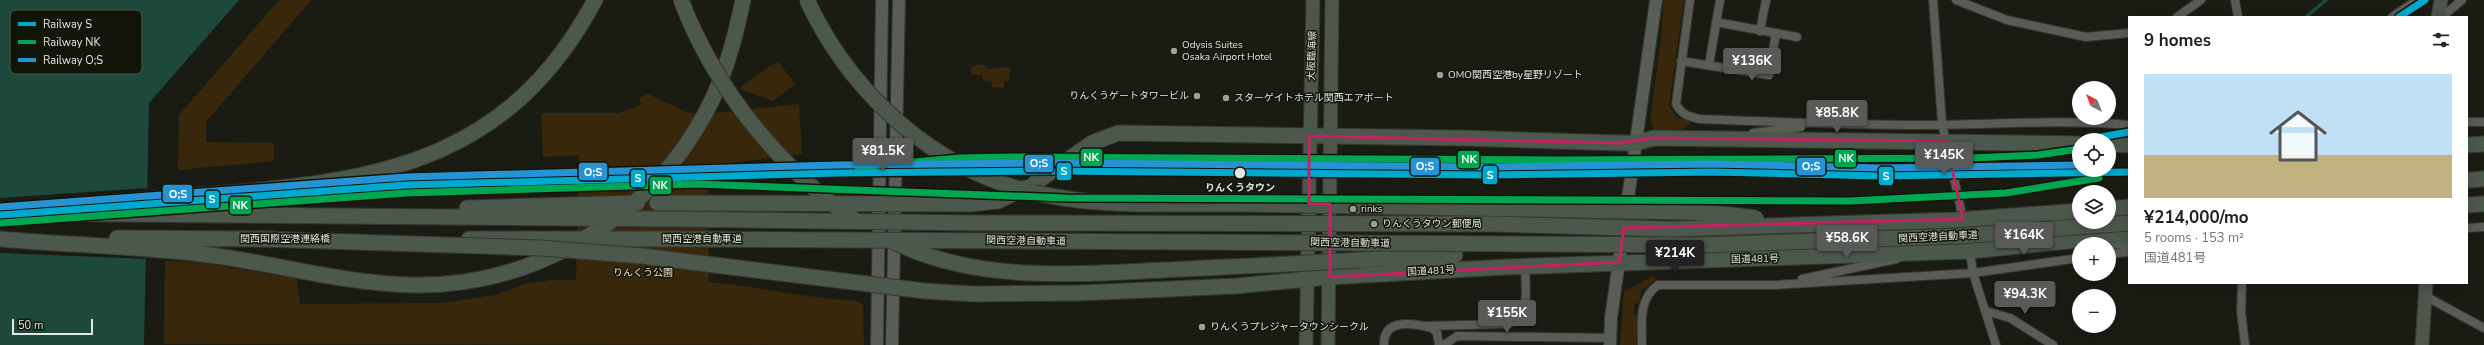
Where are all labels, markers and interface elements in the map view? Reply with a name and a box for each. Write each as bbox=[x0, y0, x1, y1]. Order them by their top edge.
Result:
legend bbox=[10, 10, 142, 74]
text: Railway S bbox=[43, 17, 92, 32]
text: 9 homes bbox=[2144, 29, 2211, 52]
icon: filters bbox=[2430, 29, 2452, 51]
street label: 大阪臨海線 bbox=[1304, 31, 1320, 81]
text: Railway NK bbox=[43, 35, 101, 50]
place label: Odysis Suites Osaka Airport Hotel bbox=[1182, 38, 1272, 64]
marker: Odysis Suites Osaka Airport Hotel bbox=[1169, 46, 1179, 56]
pin: ¥136K bbox=[1724, 48, 1780, 82]
text: ¥136K bbox=[1732, 52, 1772, 70]
text: Railway O;S bbox=[43, 53, 103, 68]
place label: OMO関西空港by星野リゾート bbox=[1448, 68, 1583, 82]
marker: OMO関西空港by星野リゾート bbox=[1435, 70, 1445, 80]
north arrow bbox=[2072, 81, 2116, 125]
map controls bbox=[2072, 81, 2116, 333]
place label: りんくうゲートタワービル bbox=[1069, 89, 1189, 103]
marker: りんくうゲートタワービル bbox=[1192, 91, 1202, 101]
place label: スターゲイトホテル関西エアポート bbox=[1234, 91, 1394, 105]
marker: スターゲイトホテル関西エアポート bbox=[1221, 93, 1231, 103]
pin: ¥85.8K bbox=[1804, 100, 1870, 134]
icon: home bbox=[2262, 100, 2334, 172]
text: ¥85.8K bbox=[1815, 104, 1859, 122]
button: locate bbox=[2072, 133, 2116, 177]
pin: ¥81.5K bbox=[850, 138, 916, 172]
text: ¥81.5K bbox=[861, 142, 905, 160]
pin: ¥145K bbox=[1916, 142, 1972, 176]
text: ¥145K bbox=[1924, 146, 1964, 164]
line badge: NK bbox=[1080, 148, 1103, 167]
line badge: NK bbox=[1834, 149, 1857, 168]
text: NK bbox=[1083, 150, 1099, 165]
line badge: NK bbox=[1457, 150, 1480, 169]
text: NK bbox=[1838, 151, 1854, 166]
text: NK bbox=[1461, 152, 1477, 167]
line badge: O;S bbox=[1024, 154, 1054, 173]
text: O;S bbox=[1030, 156, 1048, 171]
line badge: O;S bbox=[1410, 157, 1440, 176]
line badge: O;S bbox=[1796, 157, 1826, 176]
text: O;S bbox=[1416, 159, 1434, 174]
text: O;S bbox=[1802, 159, 1820, 174]
line badge: O;S bbox=[578, 162, 608, 181]
line badge: S bbox=[1056, 162, 1072, 181]
text: S bbox=[1061, 164, 1068, 179]
text: O;S bbox=[584, 165, 602, 180]
line badge: S bbox=[1482, 165, 1498, 185]
marker: りんくうタウン bbox=[1233, 166, 1247, 180]
line badge: S bbox=[1878, 166, 1894, 186]
text: S bbox=[1487, 168, 1494, 183]
line badge: S bbox=[630, 169, 646, 188]
text: S bbox=[1883, 169, 1890, 184]
text: S bbox=[635, 171, 642, 186]
line badge: NK bbox=[649, 176, 672, 195]
text: NK bbox=[652, 178, 668, 193]
place label: りんくうタウン bbox=[1205, 181, 1275, 195]
line badge: O;S bbox=[162, 184, 193, 203]
button: layers bbox=[2072, 185, 2116, 229]
text: O;S bbox=[169, 187, 187, 202]
line badge: S bbox=[205, 190, 220, 209]
text: S bbox=[209, 192, 216, 207]
line badge: NK bbox=[229, 196, 252, 215]
text: NK bbox=[232, 198, 248, 213]
place label: rinks bbox=[1361, 202, 1382, 216]
marker: rinks bbox=[1348, 204, 1358, 214]
text: ¥214,000/mo bbox=[2144, 206, 2249, 229]
place label: りんくうタウン郵便局 bbox=[1382, 217, 1482, 231]
marker: りんくうタウン郵便局 bbox=[1369, 219, 1379, 229]
pin: ¥164K bbox=[1996, 222, 2052, 256]
pin: ¥58.6K bbox=[1814, 225, 1880, 259]
text: ¥164K bbox=[2004, 226, 2044, 244]
street label: 関西空港自動車道 bbox=[1898, 228, 1978, 246]
text: ¥58.6K bbox=[1825, 229, 1869, 247]
text: 5 rooms · 153 m² bbox=[2144, 229, 2244, 247]
street label: 関西国際空港連絡橋 bbox=[240, 232, 330, 246]
street label: 関西空港自動車道 bbox=[662, 232, 742, 246]
street label: 関西空港自動車道 bbox=[986, 233, 1066, 249]
street label: 関西空港自動車道 bbox=[1310, 235, 1390, 251]
button: + bbox=[2072, 237, 2116, 281]
pin: ¥214K bbox=[1647, 240, 1703, 274]
text: ¥214K bbox=[1655, 244, 1695, 262]
text: 国道481号 bbox=[2144, 249, 2206, 267]
street label: 国道481号 bbox=[1731, 252, 1779, 266]
street label: 国道481号 bbox=[1407, 263, 1455, 279]
park label: りんくう公園 bbox=[613, 266, 673, 280]
pin: ¥94.3K bbox=[1992, 281, 2058, 315]
text: ¥94.3K bbox=[2003, 285, 2047, 303]
button: − bbox=[2072, 289, 2116, 333]
pin: ¥155K bbox=[1479, 300, 1535, 334]
text: ¥155K bbox=[1487, 304, 1527, 322]
scale bar bbox=[12, 317, 93, 336]
text: 50 m bbox=[18, 318, 43, 333]
place label: りんくうプレジャータウンシークル bbox=[1210, 320, 1369, 334]
marker: りんくうプレジャータウンシークル bbox=[1197, 322, 1207, 332]

